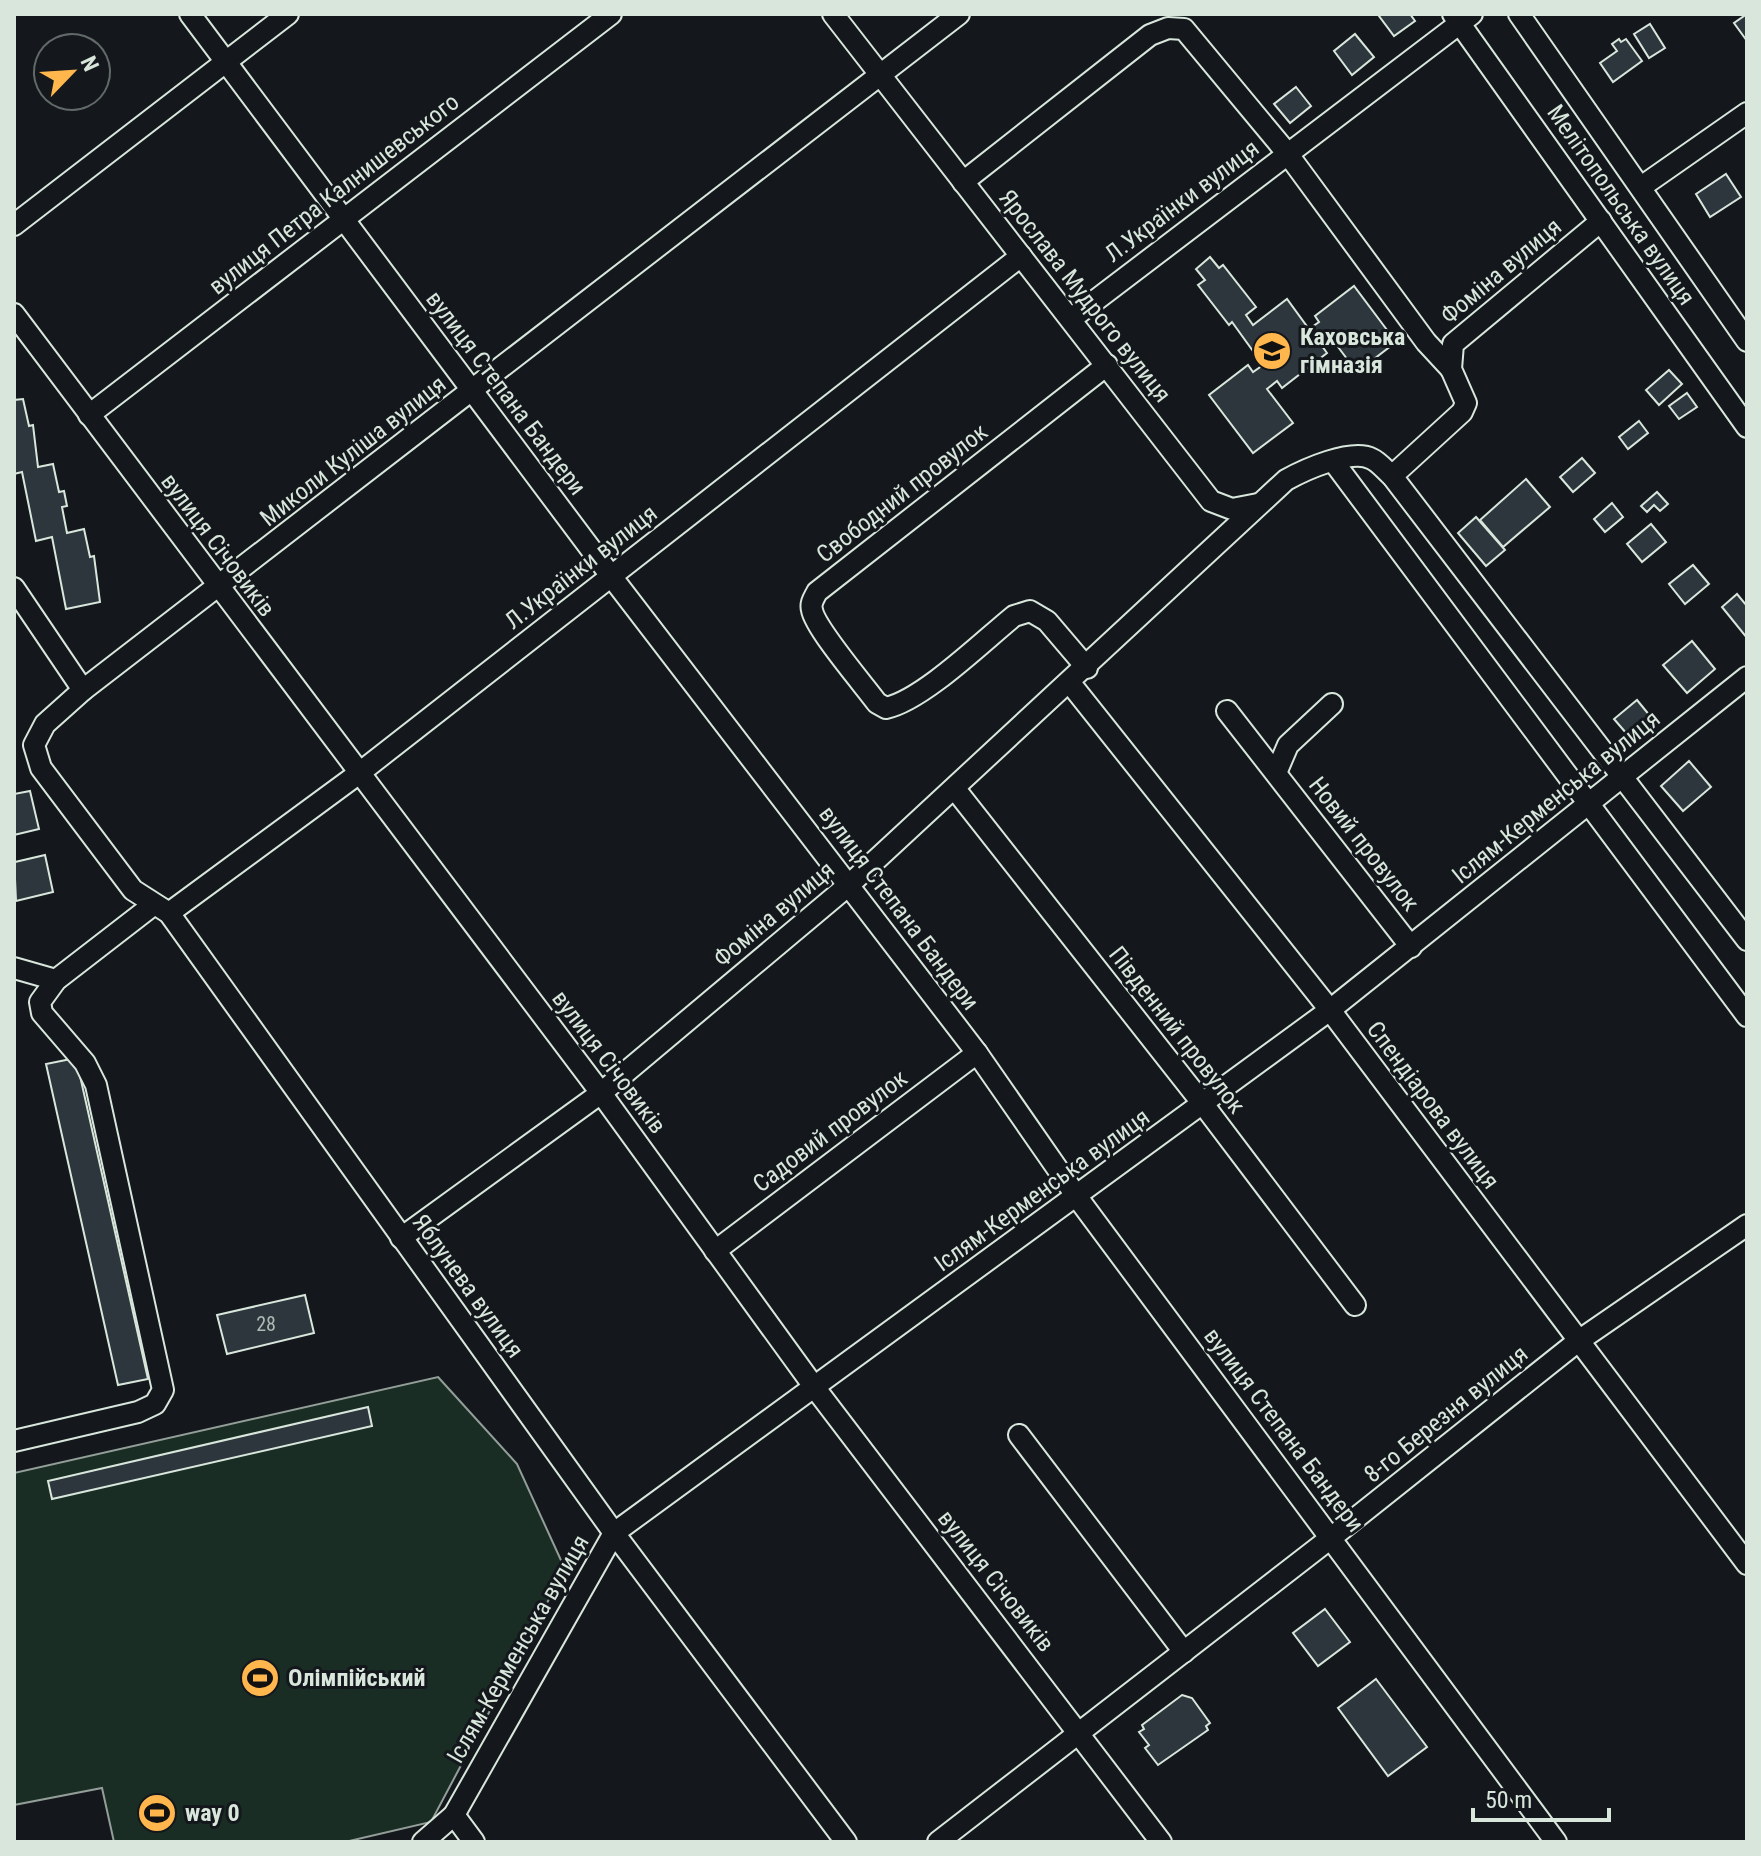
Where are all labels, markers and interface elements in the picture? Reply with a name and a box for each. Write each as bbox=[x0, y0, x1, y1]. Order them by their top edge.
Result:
north arrow bbox=[32, 32, 112, 112]
text: N bbox=[75, 52, 104, 75]
street label: вулиця Петра Калнишевського bbox=[204, 88, 464, 300]
street label: Мелітопольська вулиця bbox=[1541, 99, 1701, 311]
street label: Л.Українки вулиця bbox=[1100, 134, 1264, 268]
street label: Ярослава Мудрого вулиця bbox=[993, 184, 1177, 408]
street label: Фоміна вулиця bbox=[1435, 212, 1567, 330]
street label: вулиця Степана Бандери bbox=[420, 286, 592, 500]
place label: Каховська гімназія bbox=[1300, 323, 1405, 379]
school or university icon: Каховська гімназія bbox=[1251, 330, 1293, 372]
street label: Миколи Куліша вулиця bbox=[255, 370, 451, 532]
street label: Свободний провулок bbox=[811, 417, 993, 568]
street label: вулиця Січовиків bbox=[155, 468, 281, 622]
street label: Л.Українки вулиця bbox=[499, 499, 663, 635]
street label: Іслям-Керменська вулиця bbox=[1447, 705, 1665, 889]
street label: Новий провулок bbox=[1303, 771, 1425, 917]
street label: вулиця Степана Бандери bbox=[813, 801, 985, 1015]
street label: Фоміна вулиця bbox=[708, 855, 840, 973]
street label: Південний провулок bbox=[1103, 941, 1251, 1120]
street label: вулиця Січовиків bbox=[546, 985, 672, 1139]
street label: Спендіарова вулиця bbox=[1361, 1016, 1505, 1194]
street label: Садовий провулок bbox=[748, 1064, 913, 1198]
street label: Іслям-Керменська вулиця bbox=[929, 1103, 1155, 1277]
street label: Яблунева вулиця bbox=[407, 1209, 529, 1363]
house number: 28 bbox=[256, 1312, 276, 1336]
street label: вулиця Степана Бандери bbox=[1198, 1323, 1370, 1537]
street label: 8-го Березня вулиця bbox=[1359, 1340, 1533, 1488]
street label: вулиця Січовиків bbox=[932, 1505, 1060, 1657]
street label: Іслям-Керменська вулиця bbox=[441, 1530, 595, 1768]
sports icon: Олімпійський bbox=[239, 1657, 281, 1699]
place label: Олімпійський bbox=[288, 1664, 425, 1692]
scale bar bbox=[1473, 1772, 1609, 1822]
text: 50 m bbox=[1485, 1786, 1532, 1814]
sports icon: way 0 bbox=[136, 1792, 178, 1834]
place label: way 0 bbox=[185, 1799, 240, 1827]

